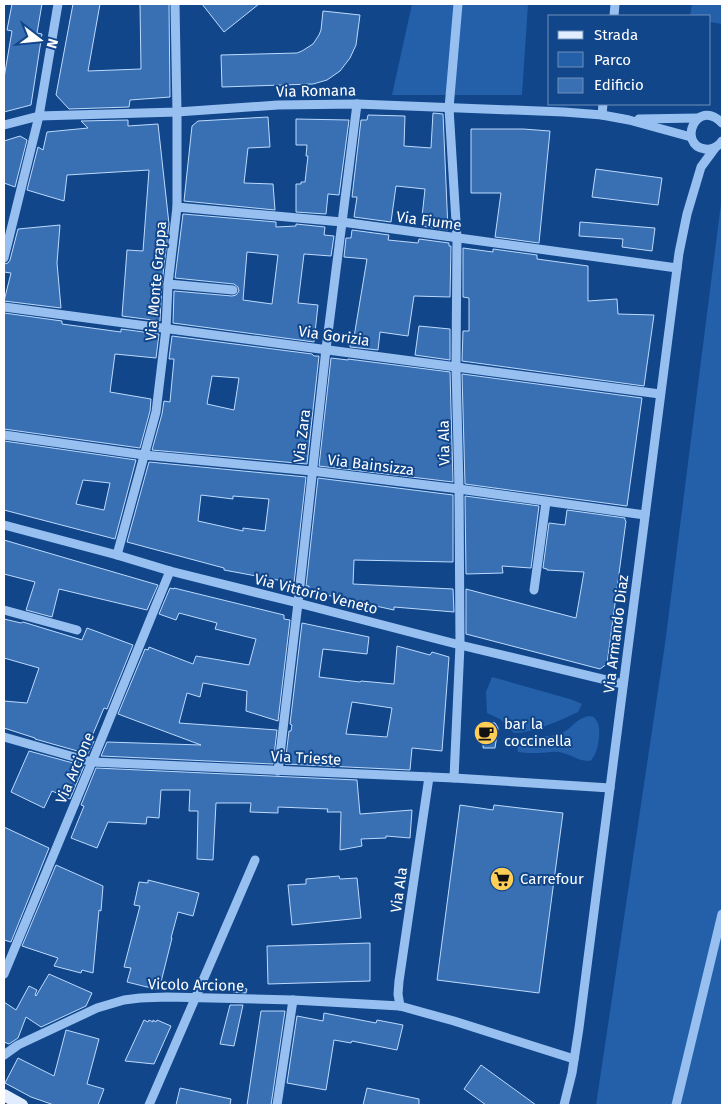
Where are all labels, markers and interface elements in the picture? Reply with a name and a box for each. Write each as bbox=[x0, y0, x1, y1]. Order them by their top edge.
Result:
north arrow bbox=[15, 15, 65, 65]
legend bbox=[548, 15, 711, 105]
text: Strada bbox=[594, 26, 638, 44]
text: N bbox=[43, 37, 61, 50]
text: Parco bbox=[594, 51, 631, 69]
text: Edificio bbox=[594, 76, 644, 94]
street label: Via Romana bbox=[276, 81, 356, 101]
street label: Via Fiume bbox=[395, 208, 463, 234]
street label: Via Monte Grappa bbox=[142, 220, 170, 342]
street label: Via Gorizia bbox=[297, 322, 371, 350]
street label: Via Zara bbox=[290, 408, 314, 464]
street label: Via Ala bbox=[435, 420, 453, 466]
street label: Via Bainsizza bbox=[327, 451, 415, 479]
street label: Via Vittorio Veneto bbox=[252, 570, 380, 618]
street label: Via Armando Diaz bbox=[600, 573, 632, 694]
place label: bar la coccinella bbox=[504, 715, 572, 750]
cafe icon: bar la coccinella bbox=[473, 720, 499, 746]
street label: Via Arcione bbox=[52, 730, 98, 806]
street label: Via Trieste bbox=[270, 747, 342, 769]
street label: Via Ala bbox=[387, 866, 411, 914]
supermarket icon: Carrefour bbox=[489, 866, 515, 892]
place label: Carrefour bbox=[520, 870, 584, 888]
street label: Vicolo Arcione bbox=[148, 975, 244, 995]

